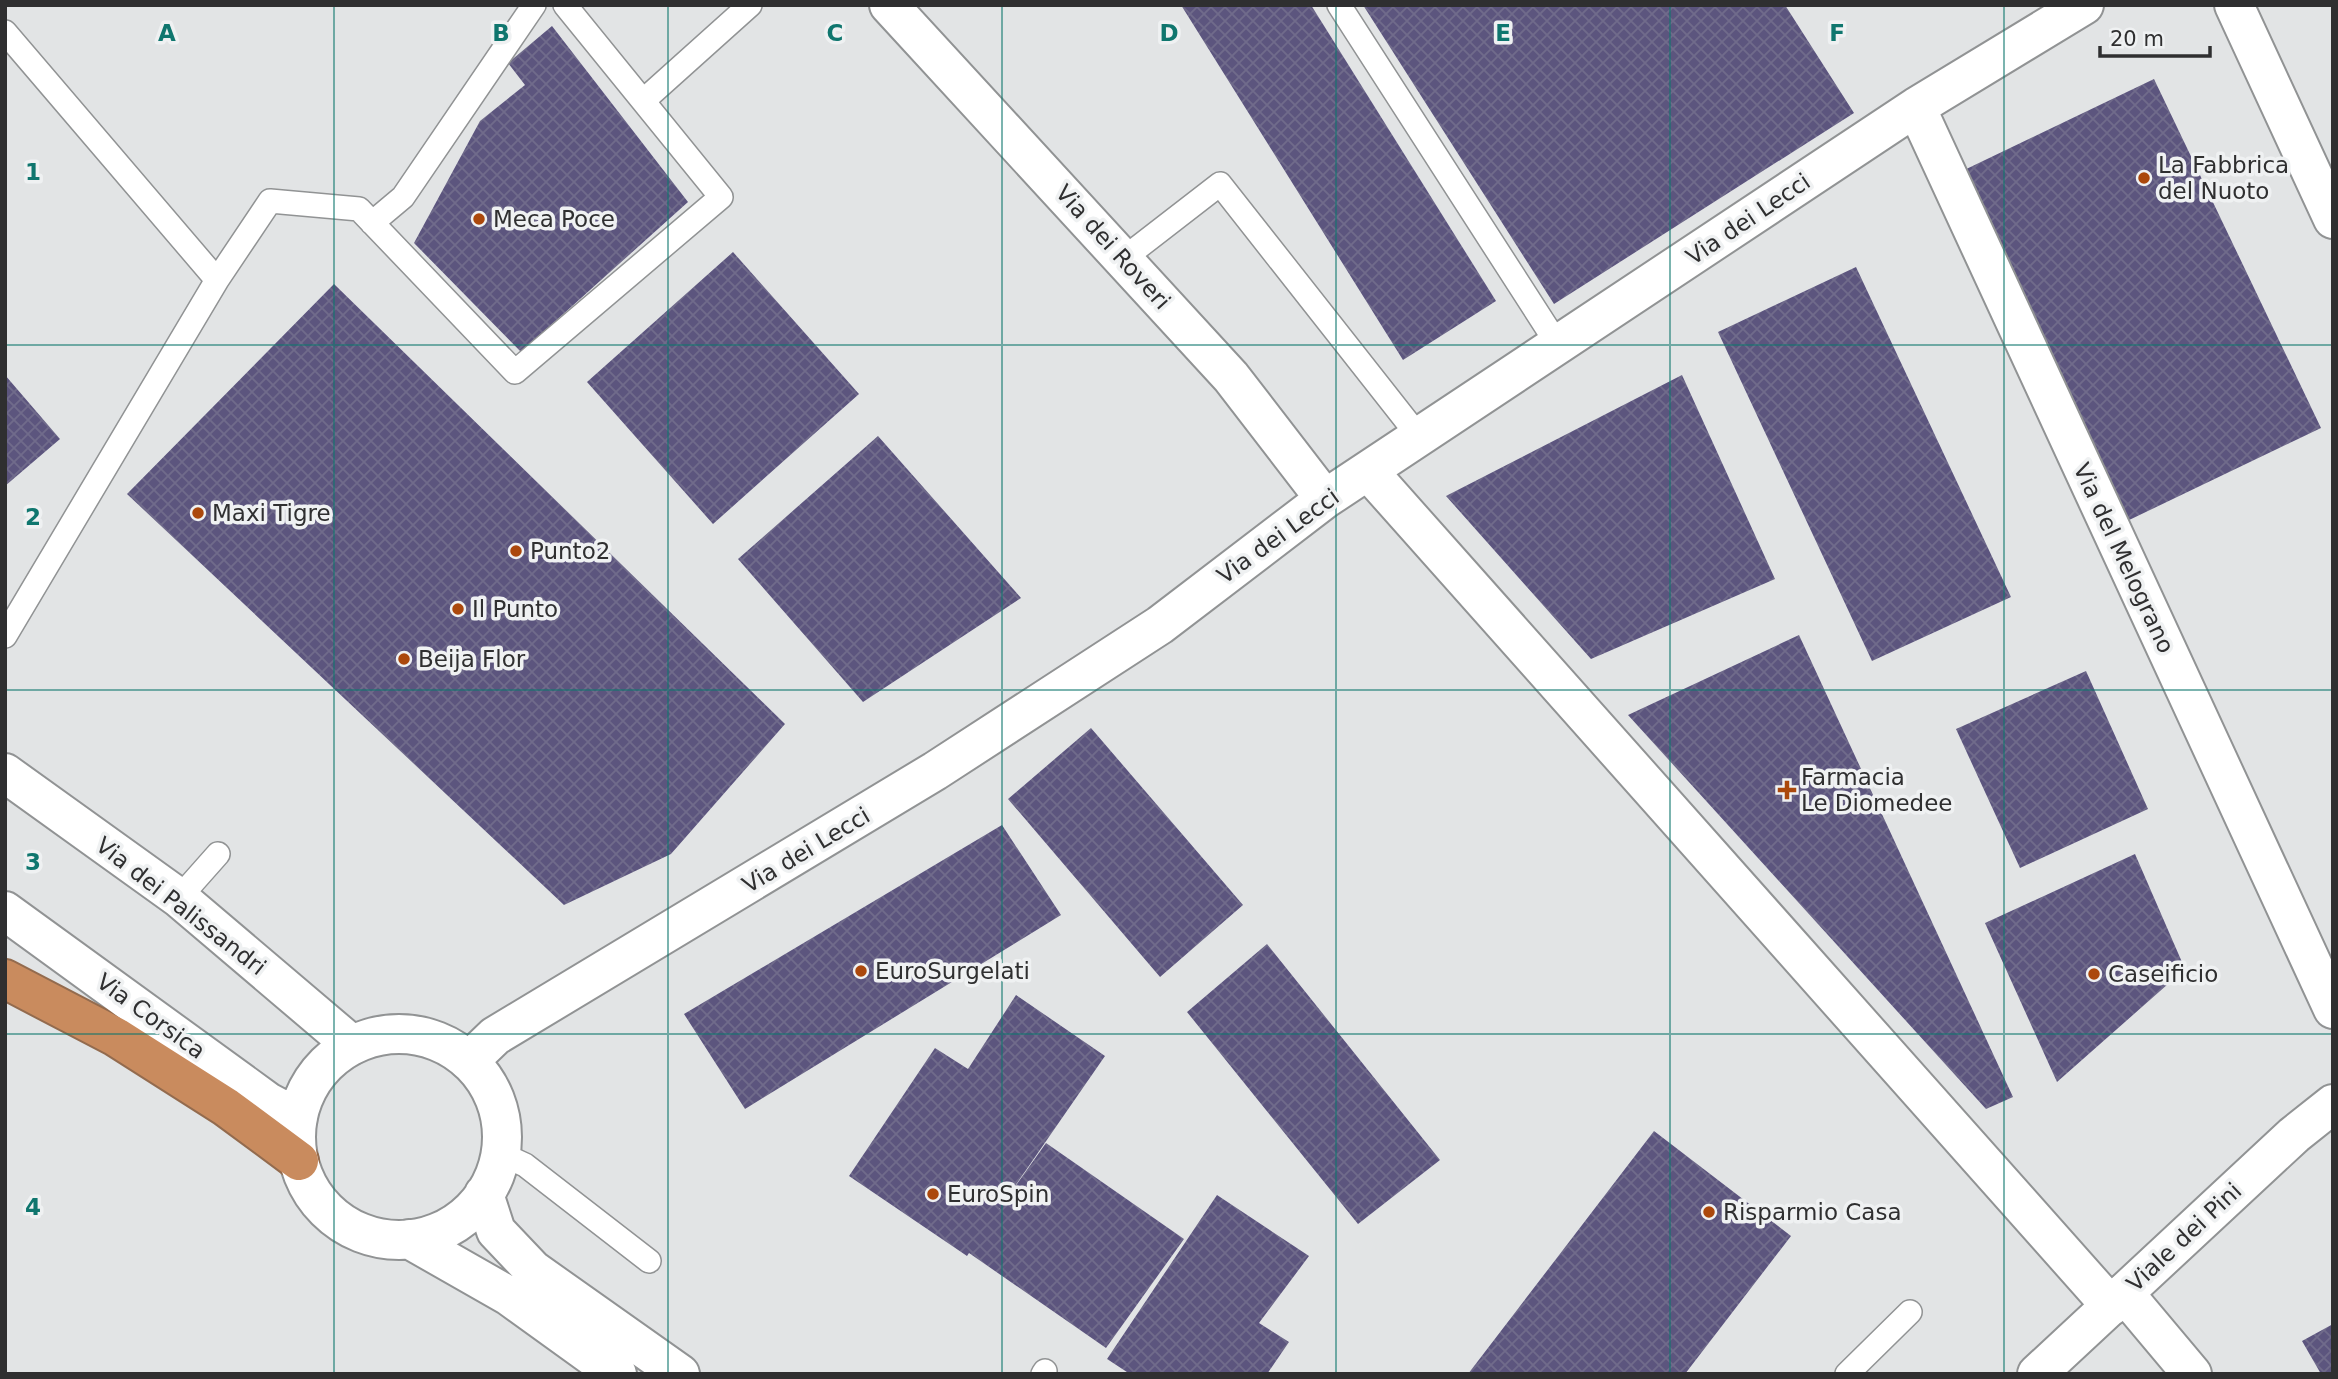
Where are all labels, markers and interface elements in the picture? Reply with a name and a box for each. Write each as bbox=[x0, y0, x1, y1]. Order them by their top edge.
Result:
scale bar bbox=[2100, 14, 2210, 58]
text: A bbox=[158, 20, 176, 46]
text: B bbox=[492, 20, 510, 46]
text: C bbox=[827, 20, 843, 46]
text: D bbox=[1159, 20, 1179, 46]
text: E bbox=[1495, 20, 1511, 46]
text: F bbox=[1829, 20, 1845, 46]
text: 20 m bbox=[2110, 27, 2164, 51]
place label: La Fabbrica del Nuoto bbox=[2158, 152, 2289, 204]
text: 1 bbox=[25, 159, 41, 185]
street label: Via dei Lecci bbox=[1681, 168, 1815, 270]
marker: La Fabbrica del Nuoto bbox=[2136, 170, 2152, 186]
street label: Via dei Roveri bbox=[1050, 180, 1176, 314]
place label: Meca Poce bbox=[493, 206, 615, 232]
marker: Meca Poce bbox=[471, 211, 487, 227]
street label: Via del Melograno bbox=[2069, 459, 2179, 657]
street label: Via dei Lecci bbox=[1212, 483, 1344, 589]
place label: Maxi Tigre bbox=[212, 500, 331, 526]
text: 2 bbox=[25, 504, 41, 530]
marker: Maxi Tigre bbox=[190, 505, 206, 521]
place label: Punto2 bbox=[530, 538, 610, 564]
marker: Punto2 bbox=[508, 543, 524, 559]
place label: Il Punto bbox=[472, 596, 558, 622]
marker: Il Punto bbox=[450, 601, 466, 617]
place label: Beija Flor bbox=[418, 646, 526, 672]
marker: Beija Flor bbox=[396, 651, 412, 667]
place label: Farmacia Le Diomedee bbox=[1801, 764, 1953, 816]
marker: Farmacia Le Diomedee bbox=[1779, 782, 1795, 798]
street label: Via dei Lecci bbox=[738, 802, 874, 898]
street label: Via dei Palissandri bbox=[91, 832, 271, 980]
text: 3 bbox=[25, 849, 41, 875]
place label: EuroSurgelati bbox=[875, 958, 1030, 984]
place label: Caseificio bbox=[2108, 961, 2218, 987]
marker: EuroSurgelati bbox=[853, 963, 869, 979]
marker: Caseificio bbox=[2086, 966, 2102, 982]
street label: Via Corsica bbox=[92, 968, 210, 1064]
street label: Viale dei Pini bbox=[2121, 1177, 2247, 1297]
place label: EuroSpin bbox=[947, 1181, 1049, 1207]
marker: EuroSpin bbox=[925, 1186, 941, 1202]
text: 4 bbox=[25, 1194, 41, 1220]
place label: Risparmio Casa bbox=[1723, 1199, 1902, 1225]
marker: Risparmio Casa bbox=[1701, 1204, 1717, 1220]

